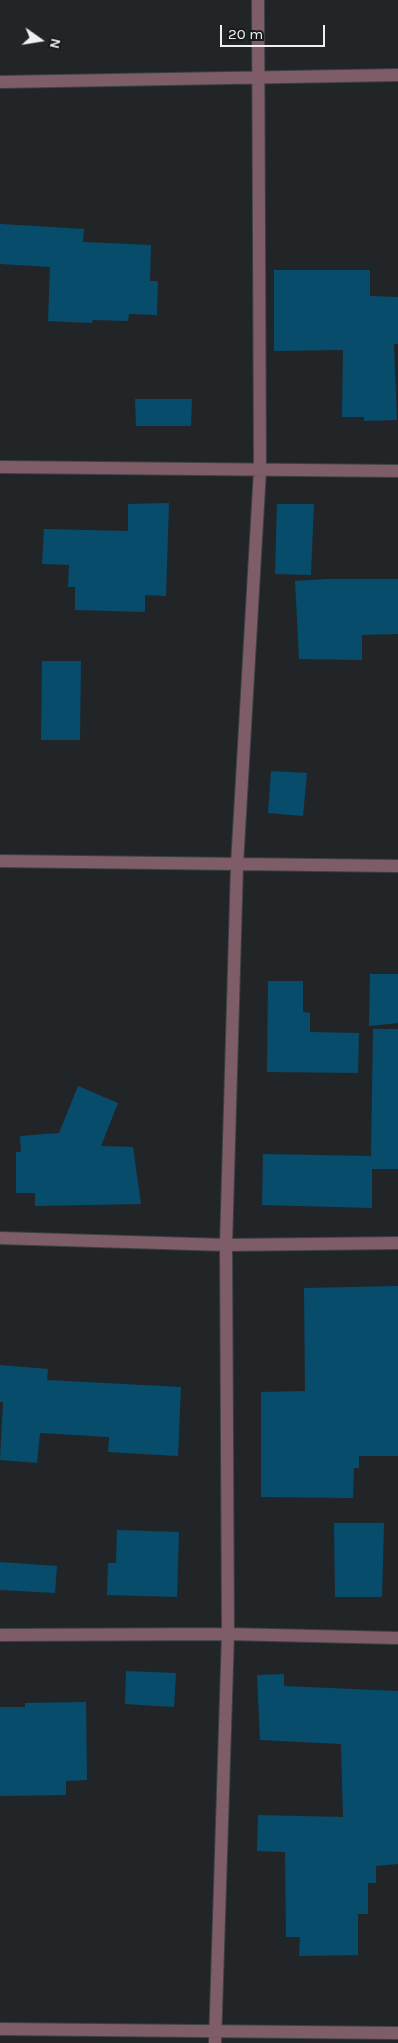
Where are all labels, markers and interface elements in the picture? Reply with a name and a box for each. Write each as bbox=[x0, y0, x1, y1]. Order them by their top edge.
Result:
north arrow bbox=[15, 15, 65, 65]
scale bar bbox=[223, 15, 328, 47]
text: 20 m bbox=[228, 25, 263, 43]
text: N bbox=[46, 37, 65, 50]

